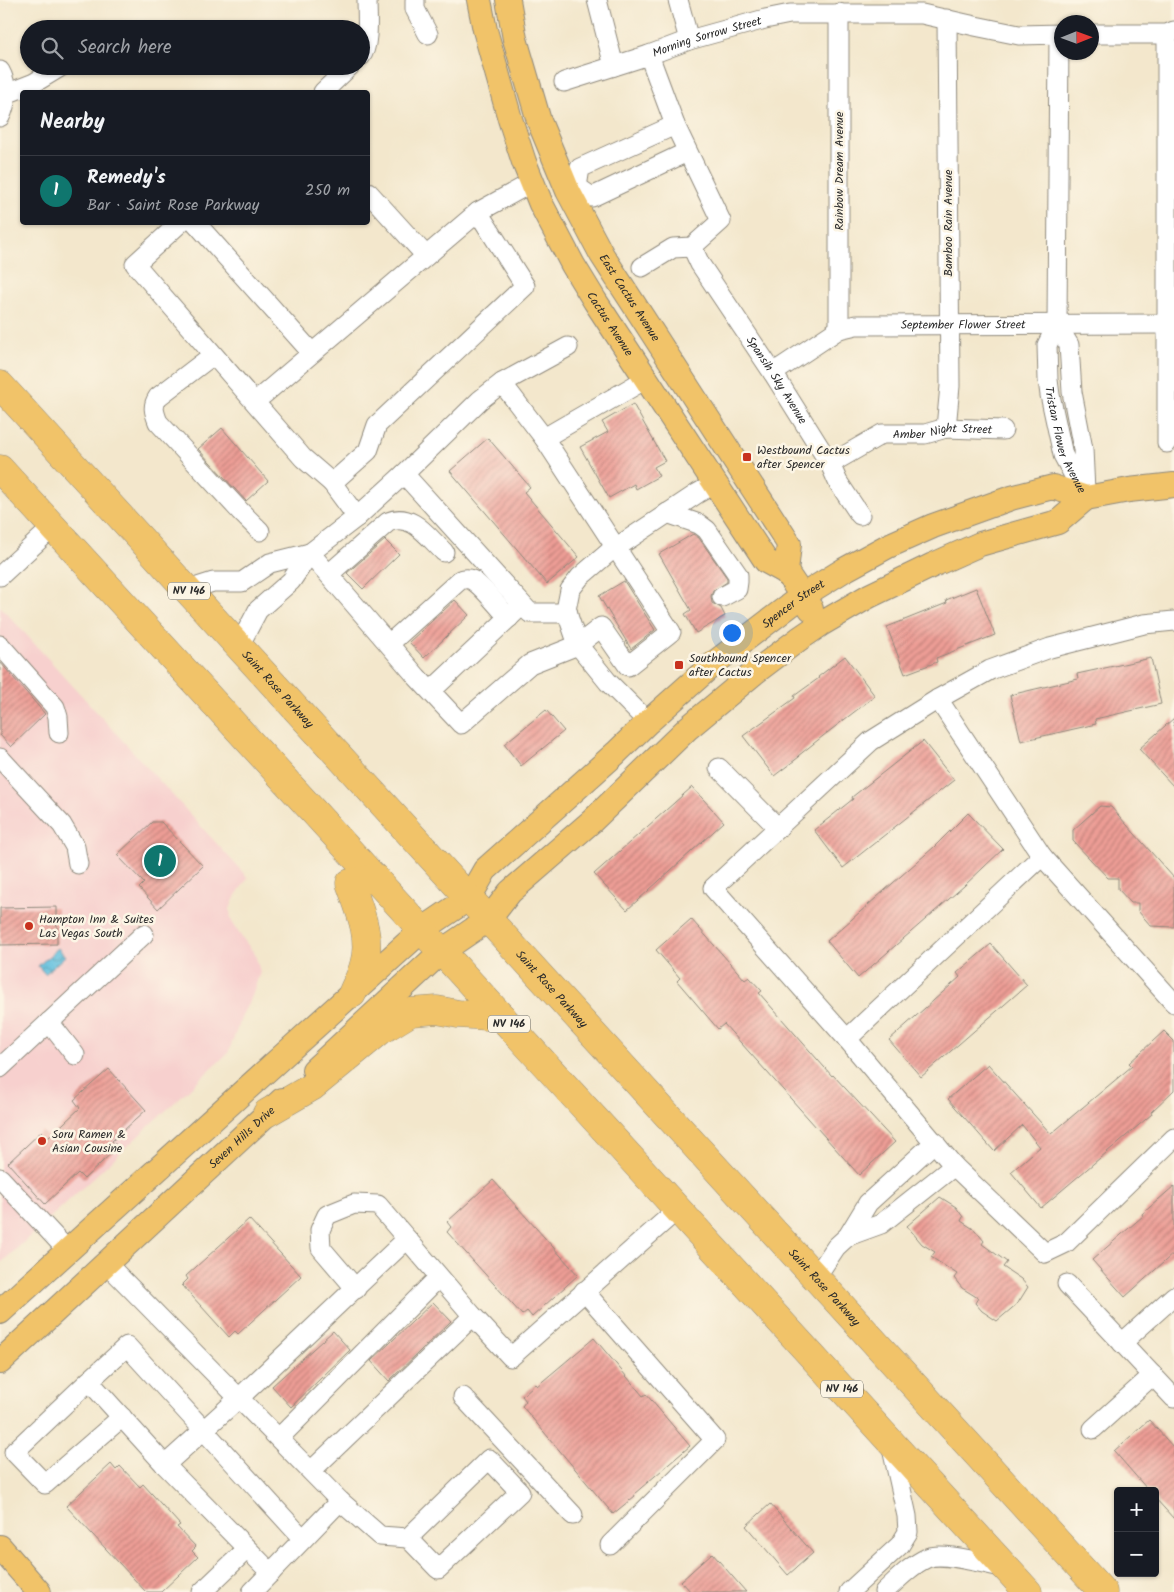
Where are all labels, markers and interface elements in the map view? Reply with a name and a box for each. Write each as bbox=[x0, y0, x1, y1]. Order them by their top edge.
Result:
street label: Morning Sorrow Street bbox=[649, 11, 764, 62]
north arrow bbox=[1054, 15, 1099, 60]
search box bbox=[20, 20, 370, 75]
text: Search here bbox=[78, 33, 172, 63]
icon: search bbox=[38, 34, 66, 62]
text: Nearby bbox=[40, 106, 105, 139]
street label: Rainbow Dream Avenue bbox=[830, 111, 849, 230]
text: Remedy's bbox=[87, 163, 166, 193]
street label: Bamboo Rain Avenue bbox=[939, 169, 958, 276]
text: 1 bbox=[54, 178, 58, 203]
text: 250 m bbox=[305, 178, 350, 203]
text: Bar · Saint Rose Parkway bbox=[87, 193, 259, 218]
street label: East Cactus Avenue bbox=[596, 250, 662, 344]
street label: Cactus Avenue bbox=[584, 289, 636, 359]
street label: September Flower Street bbox=[901, 315, 1026, 334]
street label: Spansih Sky Avenue bbox=[741, 332, 812, 428]
street label: Tristan Flower Avenue bbox=[1039, 385, 1092, 497]
street label: Amber Night Street bbox=[893, 419, 993, 444]
place label: Westbound Cactus after Spencer bbox=[757, 441, 850, 474]
marker: Westbound Cactus after Spencer bbox=[741, 451, 753, 463]
street label: Spencer Street bbox=[758, 574, 829, 633]
road number: NV 146 bbox=[168, 582, 210, 600]
your location bbox=[719, 620, 745, 646]
street label: Saint Rose Parkway bbox=[237, 646, 319, 733]
place label: Southbound Spencer after Cactus bbox=[689, 649, 792, 682]
marker: Southbound Spencer after Cactus bbox=[673, 659, 685, 671]
pin: 1 bbox=[144, 842, 176, 880]
place label: Hampton Inn & Suites Las Vegas South bbox=[39, 910, 154, 943]
marker: Hampton Inn & Suites Las Vegas South bbox=[23, 920, 35, 932]
street label: Saint Rose Parkway bbox=[511, 946, 593, 1032]
road number: NV 146 bbox=[488, 1016, 530, 1032]
street label: Seven Hills Drive bbox=[204, 1101, 280, 1173]
place label: Soru Ramen & Asian Cousine bbox=[52, 1125, 126, 1158]
marker: Soru Ramen & Asian Cousine bbox=[36, 1135, 48, 1147]
street label: Saint Rose Parkway bbox=[784, 1244, 865, 1331]
road number: NV 146 bbox=[821, 1380, 863, 1398]
map controls bbox=[1114, 1487, 1159, 1577]
button: + bbox=[1114, 1487, 1159, 1532]
button: − bbox=[1114, 1532, 1159, 1577]

